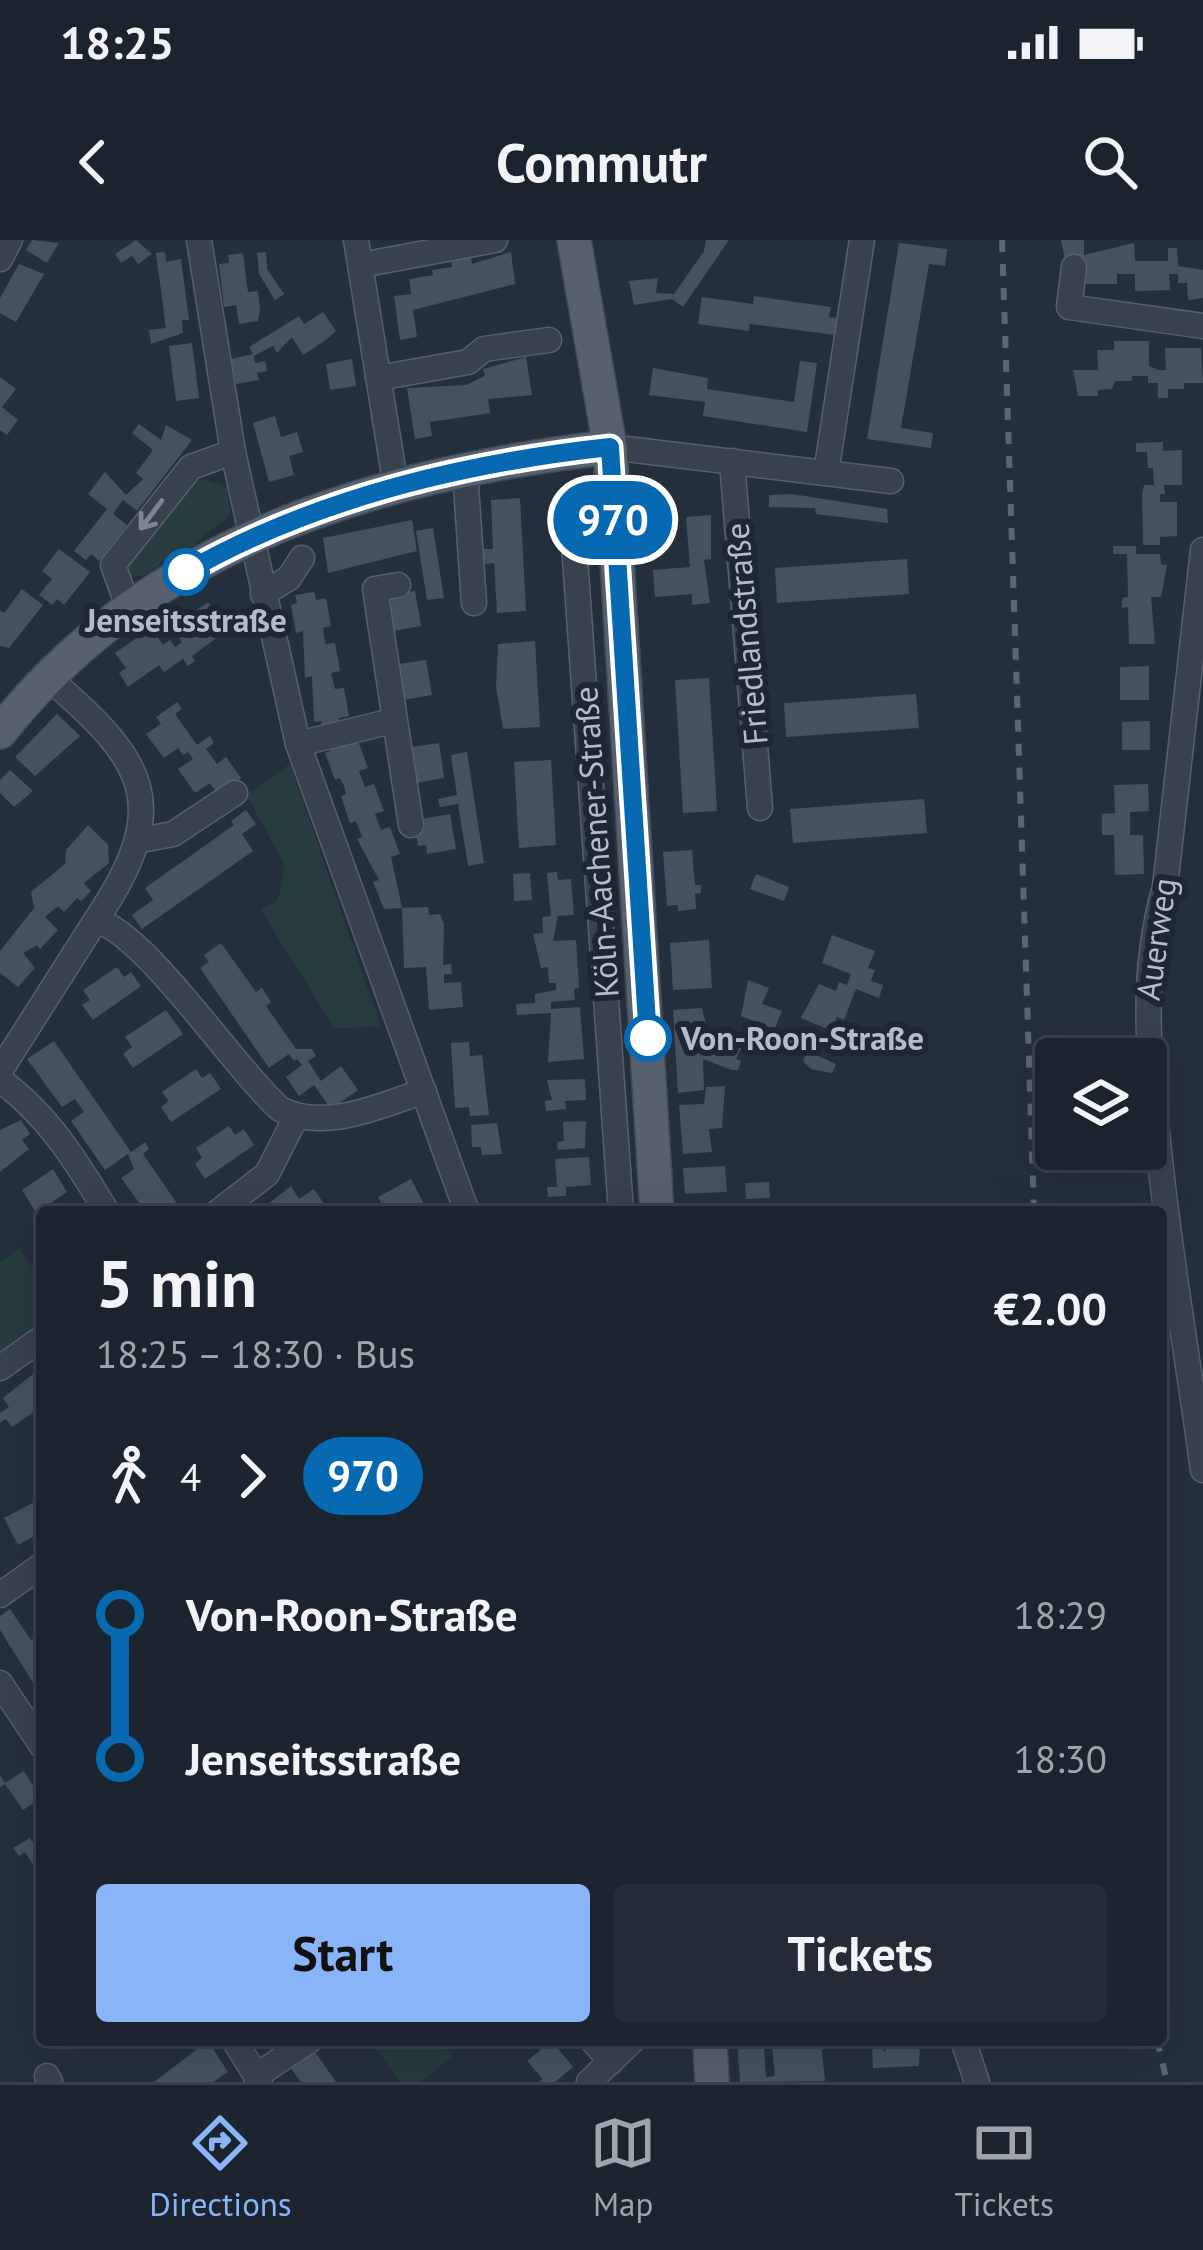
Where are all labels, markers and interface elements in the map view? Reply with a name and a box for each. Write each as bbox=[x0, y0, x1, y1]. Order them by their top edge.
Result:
text: 18:25 bbox=[60, 13, 174, 71]
text: Commutr bbox=[496, 127, 707, 197]
icon: back bbox=[60, 129, 126, 195]
icon: search bbox=[1077, 129, 1143, 195]
line badge: 970 bbox=[544, 481, 682, 559]
text: 970 bbox=[577, 492, 649, 547]
one-way arrow bbox=[138, 498, 164, 531]
street label: Friedlandstraße bbox=[714, 521, 777, 747]
marker: Jenseitsstraße bbox=[164, 550, 208, 594]
place label: Jenseitsstraße bbox=[84, 598, 287, 641]
street label: Köln-Aachener-Straße bbox=[563, 685, 628, 999]
street label: Auerweg bbox=[1126, 875, 1185, 1003]
marker: Von-Roon-Straße bbox=[626, 1016, 670, 1060]
place label: Von-Roon-Straße bbox=[680, 1016, 924, 1059]
map controls bbox=[1035, 1038, 1167, 1170]
button: layers bbox=[1035, 1038, 1167, 1170]
text: 5 min bbox=[96, 1240, 257, 1325]
text: €2.00 bbox=[994, 1279, 1107, 1337]
text: 18:25 – 18:30 · Bus bbox=[96, 1328, 415, 1379]
icon: walk bbox=[96, 1443, 162, 1509]
icon: forward bbox=[219, 1443, 285, 1509]
text: 970 bbox=[327, 1448, 399, 1503]
text: 4 bbox=[180, 1451, 201, 1502]
text: Von-Roon-Straße bbox=[186, 1585, 518, 1643]
text: 18:29 bbox=[1013, 1589, 1107, 1640]
text: Jenseitsstraße bbox=[186, 1729, 461, 1787]
text: 18:30 bbox=[1013, 1733, 1107, 1784]
button: Start bbox=[96, 1884, 590, 2022]
button: Tickets bbox=[614, 1884, 1107, 2022]
tab: Directions bbox=[149, 2110, 292, 2225]
tab: Map bbox=[590, 2110, 656, 2225]
tab: Tickets bbox=[954, 2110, 1054, 2225]

